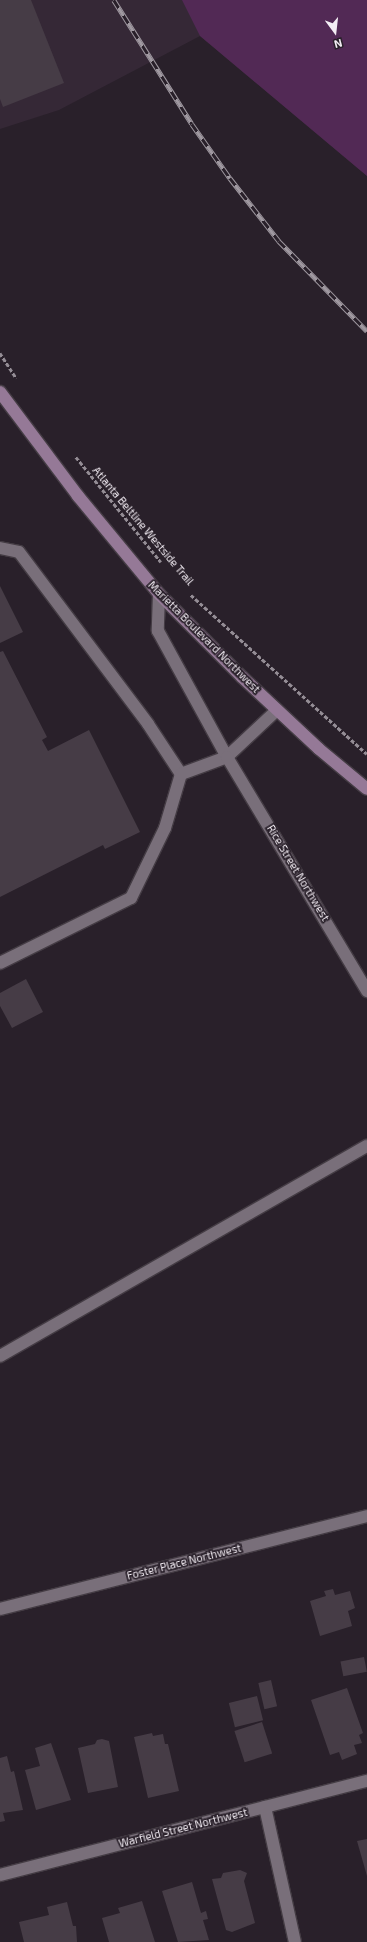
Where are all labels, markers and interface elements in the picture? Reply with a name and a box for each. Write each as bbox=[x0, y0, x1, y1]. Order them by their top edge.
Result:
north arrow bbox=[315, 12, 355, 52]
text: N bbox=[333, 37, 344, 51]
street label: Atlanta Beltline Westside Trail bbox=[89, 464, 197, 588]
street label: Marietta Boulevard Northwest bbox=[145, 578, 263, 696]
street label: Rice Street Northwest bbox=[264, 822, 332, 924]
street label: Foster Place Northwest bbox=[125, 1541, 243, 1583]
street label: Warfield Street Northwest bbox=[117, 1806, 249, 1850]

